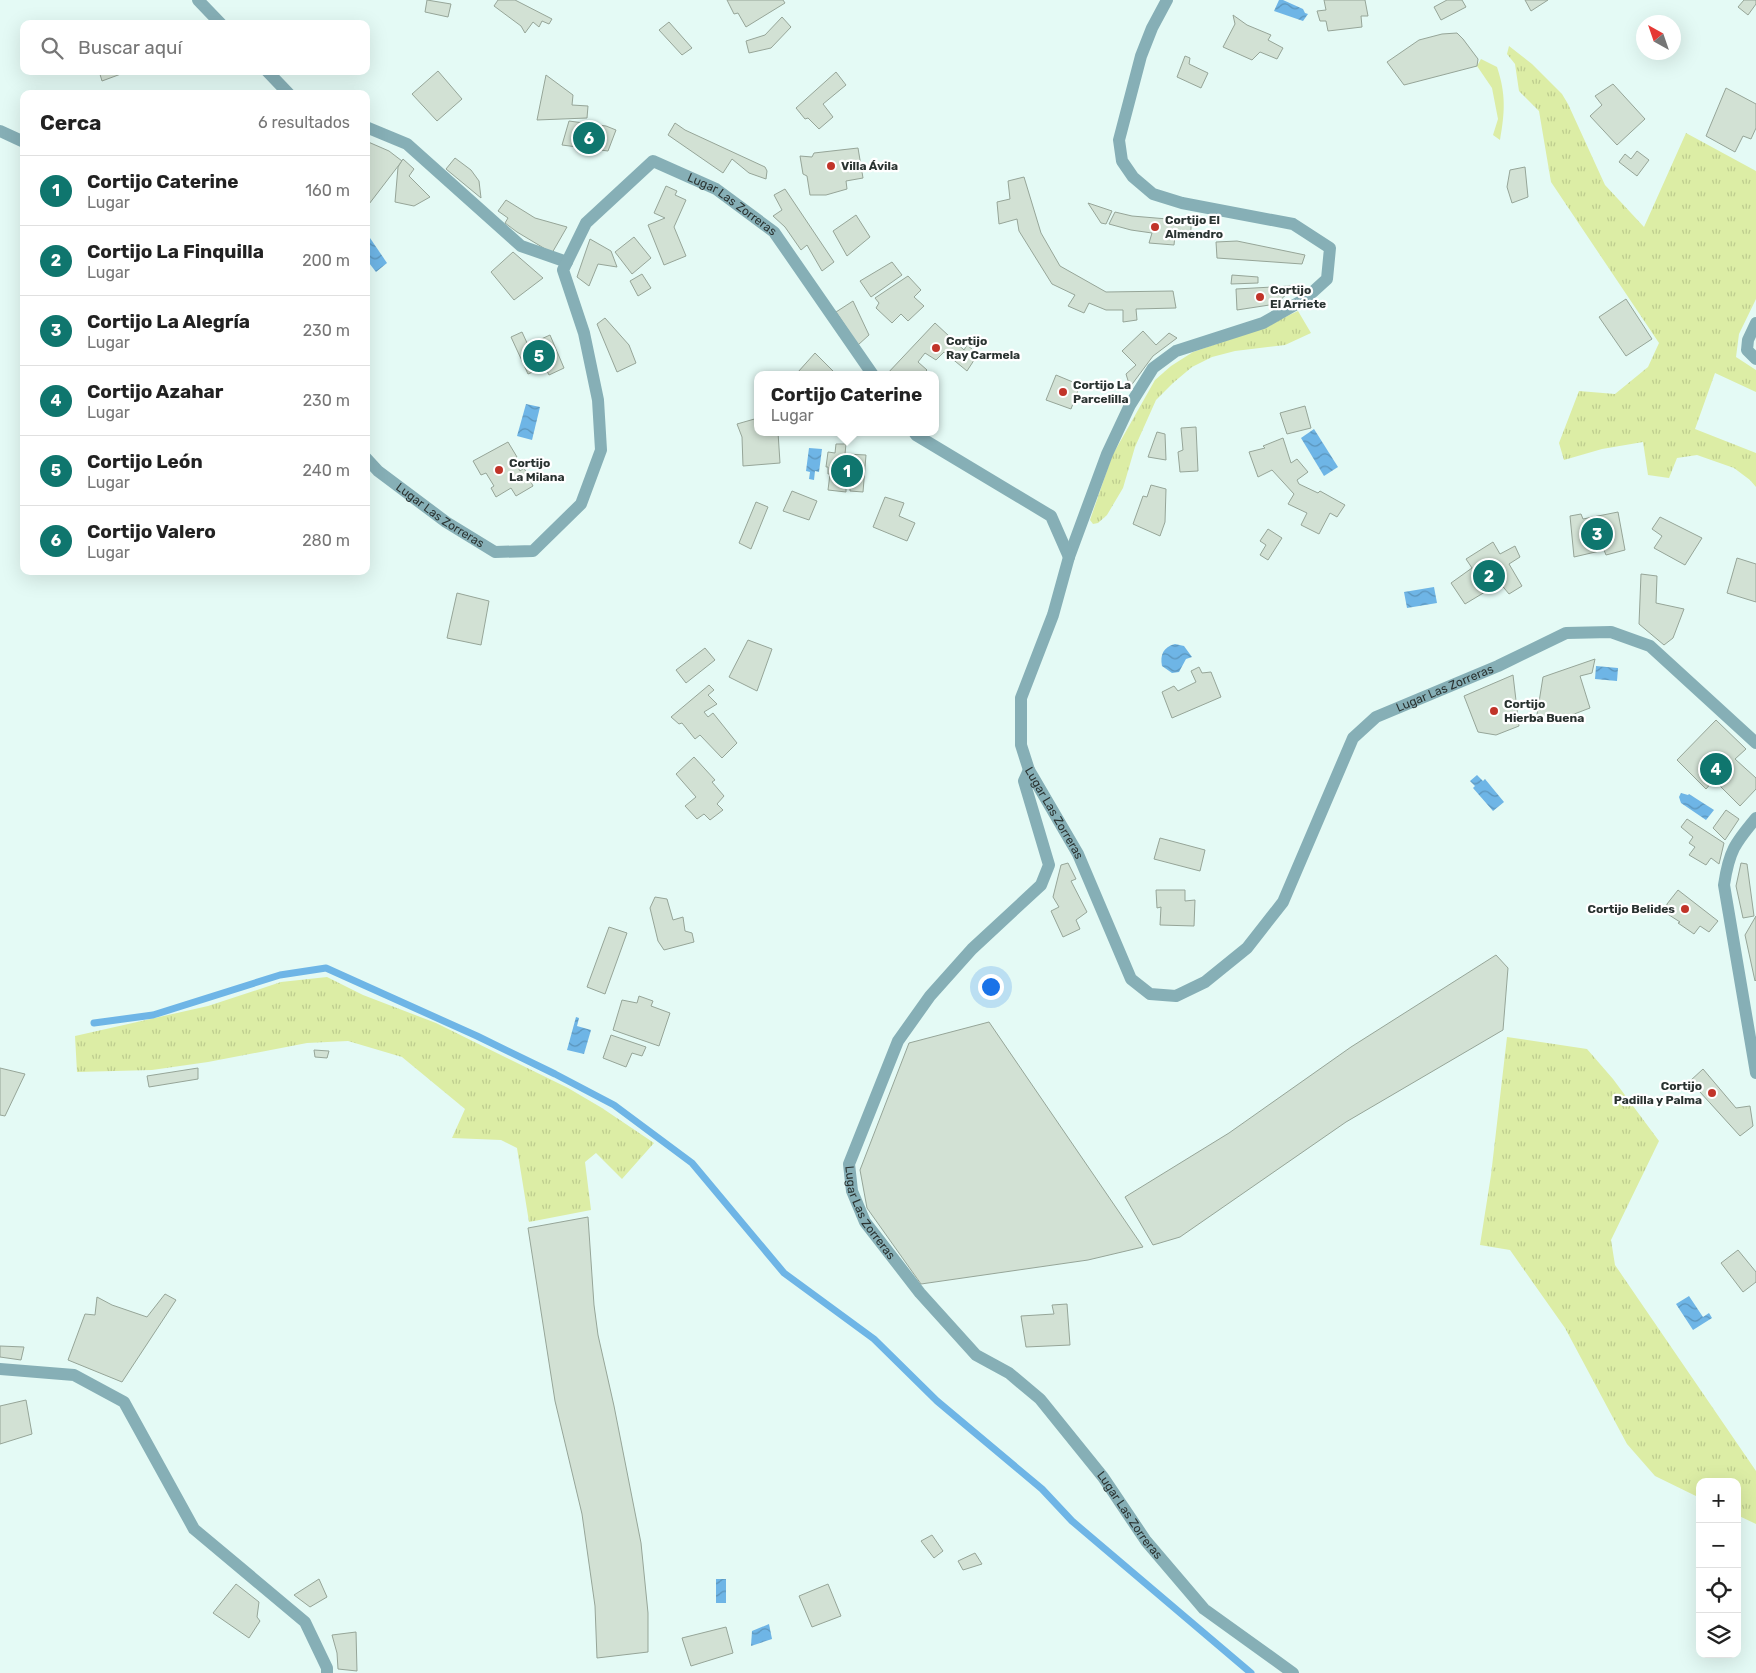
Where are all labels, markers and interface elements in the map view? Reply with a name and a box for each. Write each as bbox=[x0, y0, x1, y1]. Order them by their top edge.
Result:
north arrow bbox=[1636, 15, 1681, 60]
search box bbox=[20, 20, 370, 75]
icon: search bbox=[38, 34, 66, 62]
text: Buscar aquí bbox=[78, 36, 182, 59]
text: Cerca bbox=[40, 110, 101, 135]
text: 6 resultados bbox=[258, 113, 350, 132]
pin: 6 bbox=[573, 119, 605, 157]
place label: Villa Ávila bbox=[841, 159, 898, 173]
marker: Villa Ávila bbox=[825, 160, 837, 172]
text: Cortijo Caterine bbox=[87, 170, 238, 193]
street label: Lugar Las Zorreras bbox=[685, 170, 779, 238]
text: 1 bbox=[52, 181, 60, 200]
text: 160 m bbox=[305, 181, 350, 200]
text: Lugar bbox=[87, 193, 130, 212]
place label: Cortijo El Almendro bbox=[1165, 213, 1223, 241]
marker: Cortijo El Almendro bbox=[1149, 221, 1161, 233]
text: Cortijo La Finquilla bbox=[87, 240, 264, 263]
text: 2 bbox=[51, 251, 61, 270]
text: 200 m bbox=[302, 251, 350, 270]
text: Lugar bbox=[87, 263, 130, 282]
place label: Cortijo El Arriete bbox=[1270, 283, 1326, 311]
marker: Cortijo El Arriete bbox=[1254, 291, 1266, 303]
text: Cortijo La Alegría bbox=[87, 310, 250, 333]
text: 3 bbox=[51, 321, 61, 340]
text: 230 m bbox=[303, 321, 350, 340]
text: Lugar bbox=[87, 333, 130, 352]
place label: Cortijo Ray Carmela bbox=[946, 334, 1020, 362]
pin: 5 bbox=[523, 337, 555, 375]
marker: Cortijo Ray Carmela bbox=[930, 342, 942, 354]
popup bbox=[754, 371, 939, 436]
place label: Cortijo La Parcelilla bbox=[1073, 378, 1131, 406]
text: Cortijo Azahar bbox=[87, 380, 223, 403]
text: Cortijo Caterine bbox=[771, 383, 922, 406]
marker: Cortijo La Parcelilla bbox=[1057, 386, 1069, 398]
text: 4 bbox=[51, 391, 61, 410]
text: 230 m bbox=[303, 391, 350, 410]
text: Lugar bbox=[87, 403, 130, 422]
text: Lugar bbox=[771, 406, 814, 425]
text: Cortijo León bbox=[87, 450, 203, 473]
pin: 1 bbox=[831, 452, 863, 490]
place label: Cortijo La Milana bbox=[509, 456, 564, 484]
text: 5 bbox=[51, 461, 61, 480]
text: 240 m bbox=[303, 461, 350, 480]
marker: Cortijo La Milana bbox=[493, 464, 505, 476]
text: Lugar bbox=[87, 473, 130, 492]
street label: Lugar Las Zorreras bbox=[393, 480, 487, 551]
pin: 3 bbox=[1581, 515, 1613, 553]
text: Cortijo Valero bbox=[87, 520, 216, 543]
text: 6 bbox=[51, 531, 61, 550]
text: 280 m bbox=[302, 531, 350, 550]
text: Lugar bbox=[87, 543, 130, 562]
pin: 2 bbox=[1473, 557, 1505, 595]
street label: Lugar Las Zorreras bbox=[1394, 662, 1495, 715]
place label: Cortijo Hierba Buena bbox=[1504, 697, 1584, 725]
marker: Cortijo Hierba Buena bbox=[1488, 705, 1500, 717]
pin: 4 bbox=[1700, 750, 1732, 788]
street label: Lugar Las Zorreras bbox=[1022, 765, 1086, 861]
place label: Cortijo Belides bbox=[1587, 902, 1675, 916]
marker: Cortijo Belides bbox=[1679, 903, 1691, 915]
your location bbox=[978, 974, 1004, 1000]
place label: Cortijo Padilla y Palma bbox=[1614, 1079, 1702, 1107]
marker: Cortijo Padilla y Palma bbox=[1706, 1087, 1718, 1099]
street label: Lugar Las Zorreras bbox=[842, 1165, 898, 1262]
street label: Lugar Las Zorreras bbox=[1094, 1468, 1165, 1562]
map controls bbox=[1696, 1478, 1741, 1658]
button: + bbox=[1696, 1478, 1741, 1523]
button: − bbox=[1696, 1523, 1741, 1568]
button: locate bbox=[1696, 1568, 1741, 1613]
button: layers bbox=[1696, 1613, 1741, 1658]

